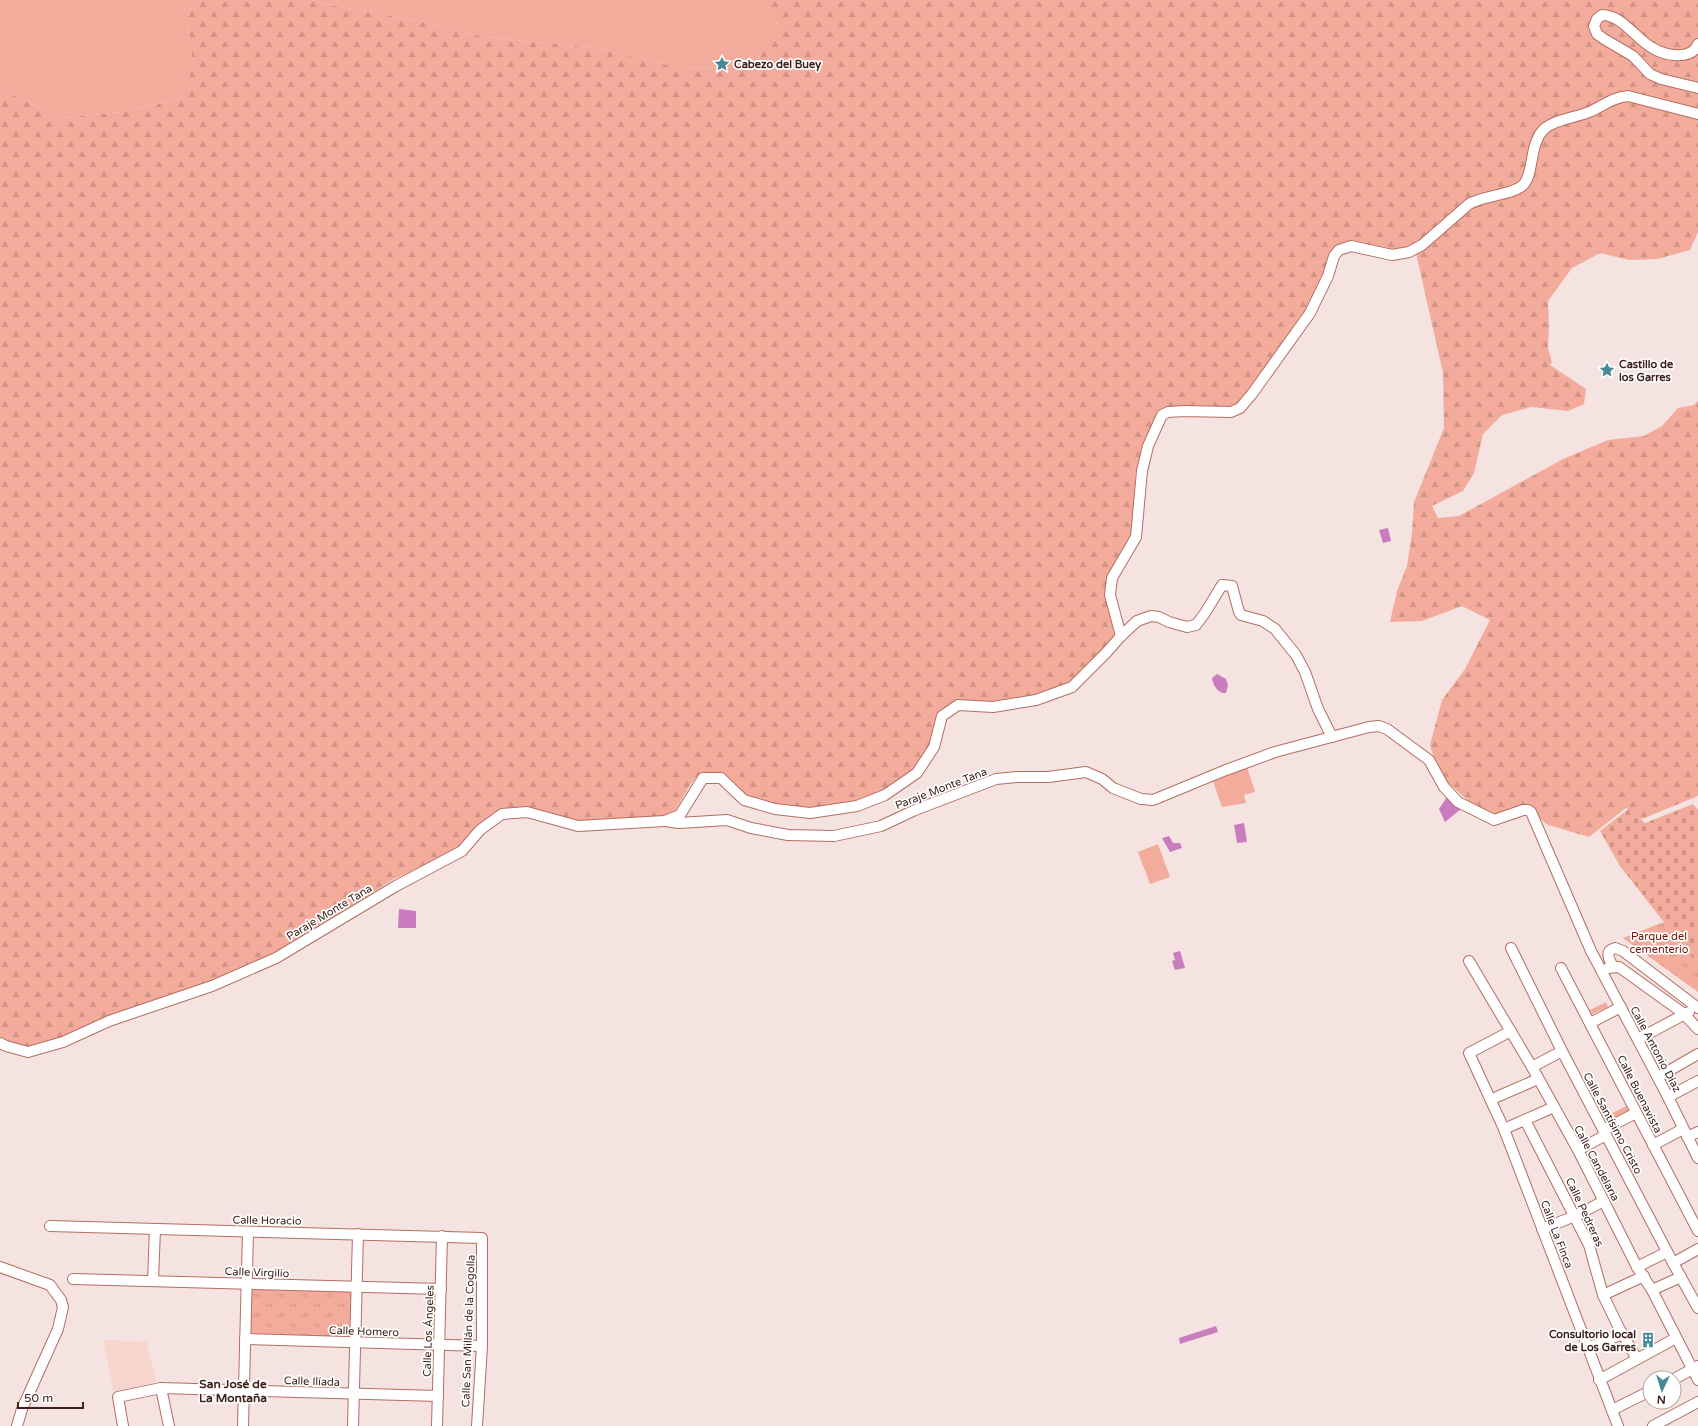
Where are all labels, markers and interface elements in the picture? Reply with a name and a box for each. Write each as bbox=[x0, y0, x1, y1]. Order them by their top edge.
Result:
place icon: Cabezo del Buey bbox=[713, 55, 731, 73]
place label: Cabezo del Buey bbox=[734, 58, 821, 72]
place label: Castillo de los Garres bbox=[1619, 358, 1674, 384]
place icon: Castillo de los Garres bbox=[1598, 361, 1616, 379]
street label: Paraje Monte Tana bbox=[893, 765, 989, 812]
street label: Paraje Monte Tana bbox=[284, 882, 374, 943]
park label: Parque del cementerio bbox=[1630, 930, 1689, 956]
street label: Calle Antonio Díaz bbox=[1627, 1004, 1684, 1095]
street label: Calle Buenavista bbox=[1614, 1053, 1665, 1135]
street label: Calle Santísimo Cristo bbox=[1580, 1070, 1645, 1176]
street label: Calle Candelaria bbox=[1571, 1123, 1622, 1203]
street label: Calle Pedreras bbox=[1563, 1176, 1606, 1249]
street label: Calle La Finca bbox=[1538, 1198, 1575, 1270]
street label: Calle Horacio bbox=[232, 1213, 302, 1228]
street label: Calle San Millán de la Cogolla bbox=[459, 1255, 478, 1408]
street label: Calle Virgilio bbox=[224, 1265, 290, 1280]
street label: Calle Los Ángeles bbox=[419, 1285, 437, 1377]
street label: Calle Homero bbox=[329, 1324, 400, 1339]
place label: Consultorio local de Los Garres bbox=[1549, 1328, 1637, 1354]
building icon: Consultorio local de Los Garres bbox=[1639, 1331, 1657, 1349]
north arrow bbox=[1642, 1370, 1682, 1410]
street label: Calle Ilíada bbox=[284, 1374, 340, 1389]
district label: San José de La Montaña bbox=[199, 1377, 267, 1405]
scale bar bbox=[18, 1384, 83, 1410]
text: 50 m bbox=[24, 1391, 53, 1405]
text: N bbox=[1656, 1393, 1666, 1406]

